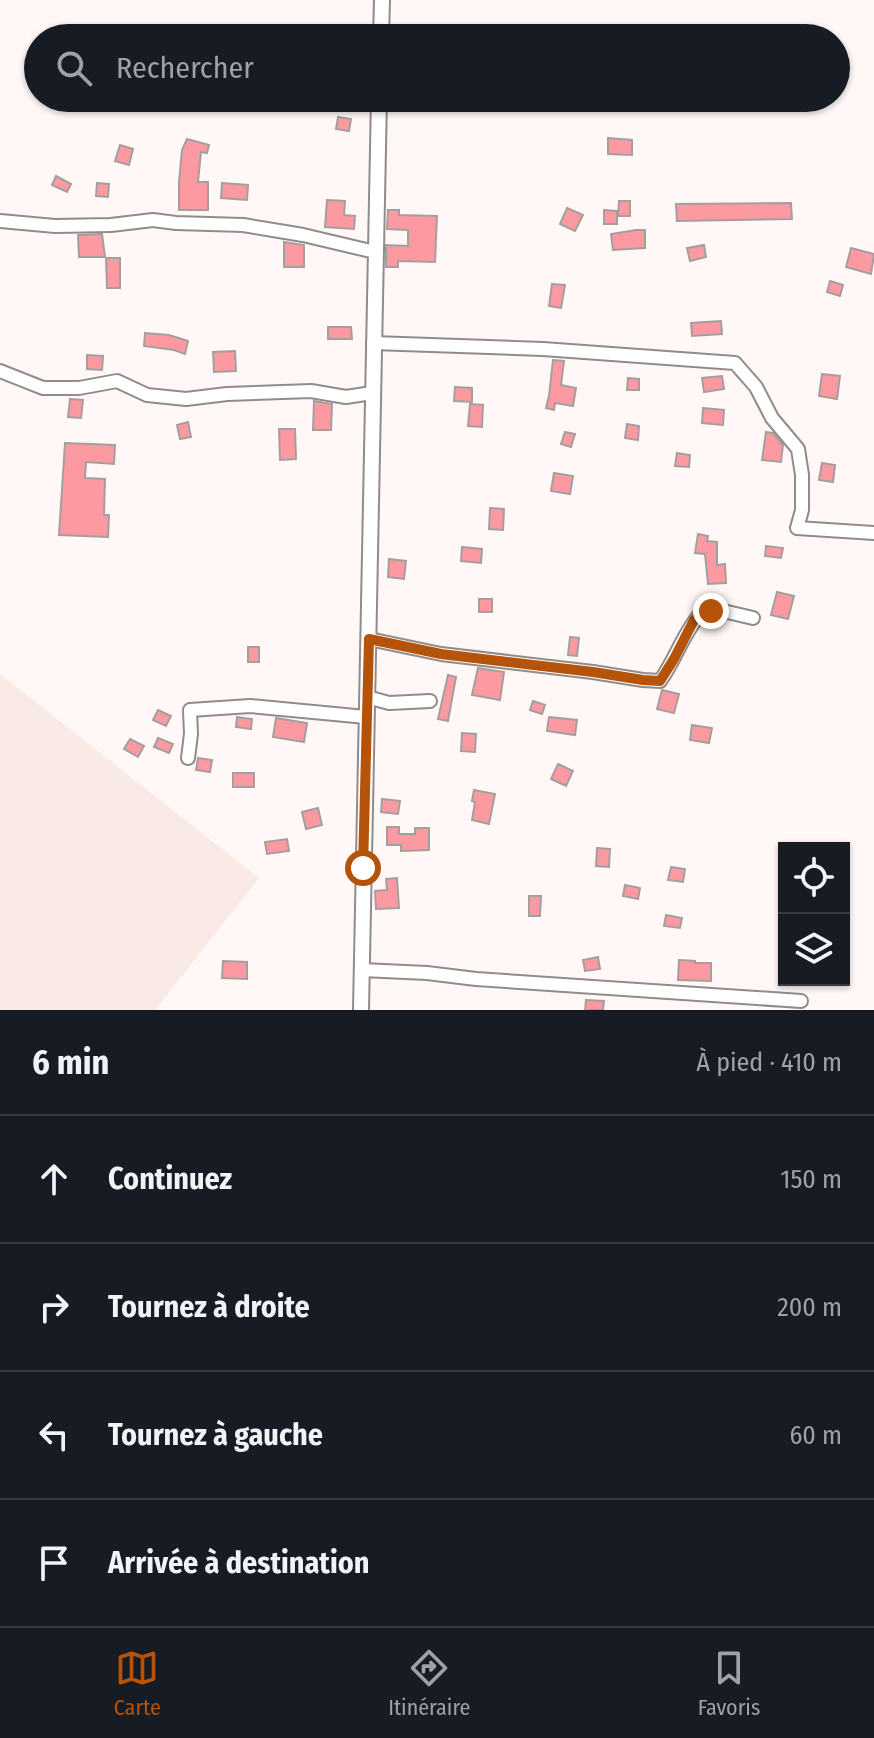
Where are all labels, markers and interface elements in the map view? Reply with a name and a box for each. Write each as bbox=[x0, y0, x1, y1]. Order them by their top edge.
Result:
search box bbox=[24, 24, 850, 112]
icon: search bbox=[52, 46, 96, 90]
text: Rechercher bbox=[116, 50, 254, 86]
route end bbox=[693, 593, 729, 629]
map controls bbox=[778, 842, 850, 986]
button: locate bbox=[778, 842, 850, 914]
route start bbox=[345, 850, 381, 886]
button: layers bbox=[778, 914, 850, 986]
text: 6 min bbox=[32, 1042, 109, 1083]
text: À pied · 410 m bbox=[696, 1047, 842, 1078]
icon: ahead bbox=[32, 1157, 76, 1201]
text: Continuez bbox=[108, 1161, 232, 1197]
text: 150 m bbox=[780, 1164, 842, 1195]
icon: right bbox=[32, 1285, 76, 1329]
text: Tournez à droite bbox=[108, 1289, 310, 1325]
text: 200 m bbox=[777, 1292, 842, 1323]
icon: left bbox=[32, 1413, 76, 1457]
text: Tournez à gauche bbox=[108, 1417, 323, 1453]
text: 60 m bbox=[789, 1420, 842, 1451]
icon: arrive bbox=[32, 1541, 76, 1585]
text: Arrivée à destination bbox=[108, 1545, 369, 1581]
tab: Carte bbox=[114, 1646, 161, 1721]
tab: Itinéraire bbox=[388, 1646, 470, 1721]
tab: Favoris bbox=[698, 1646, 760, 1721]

